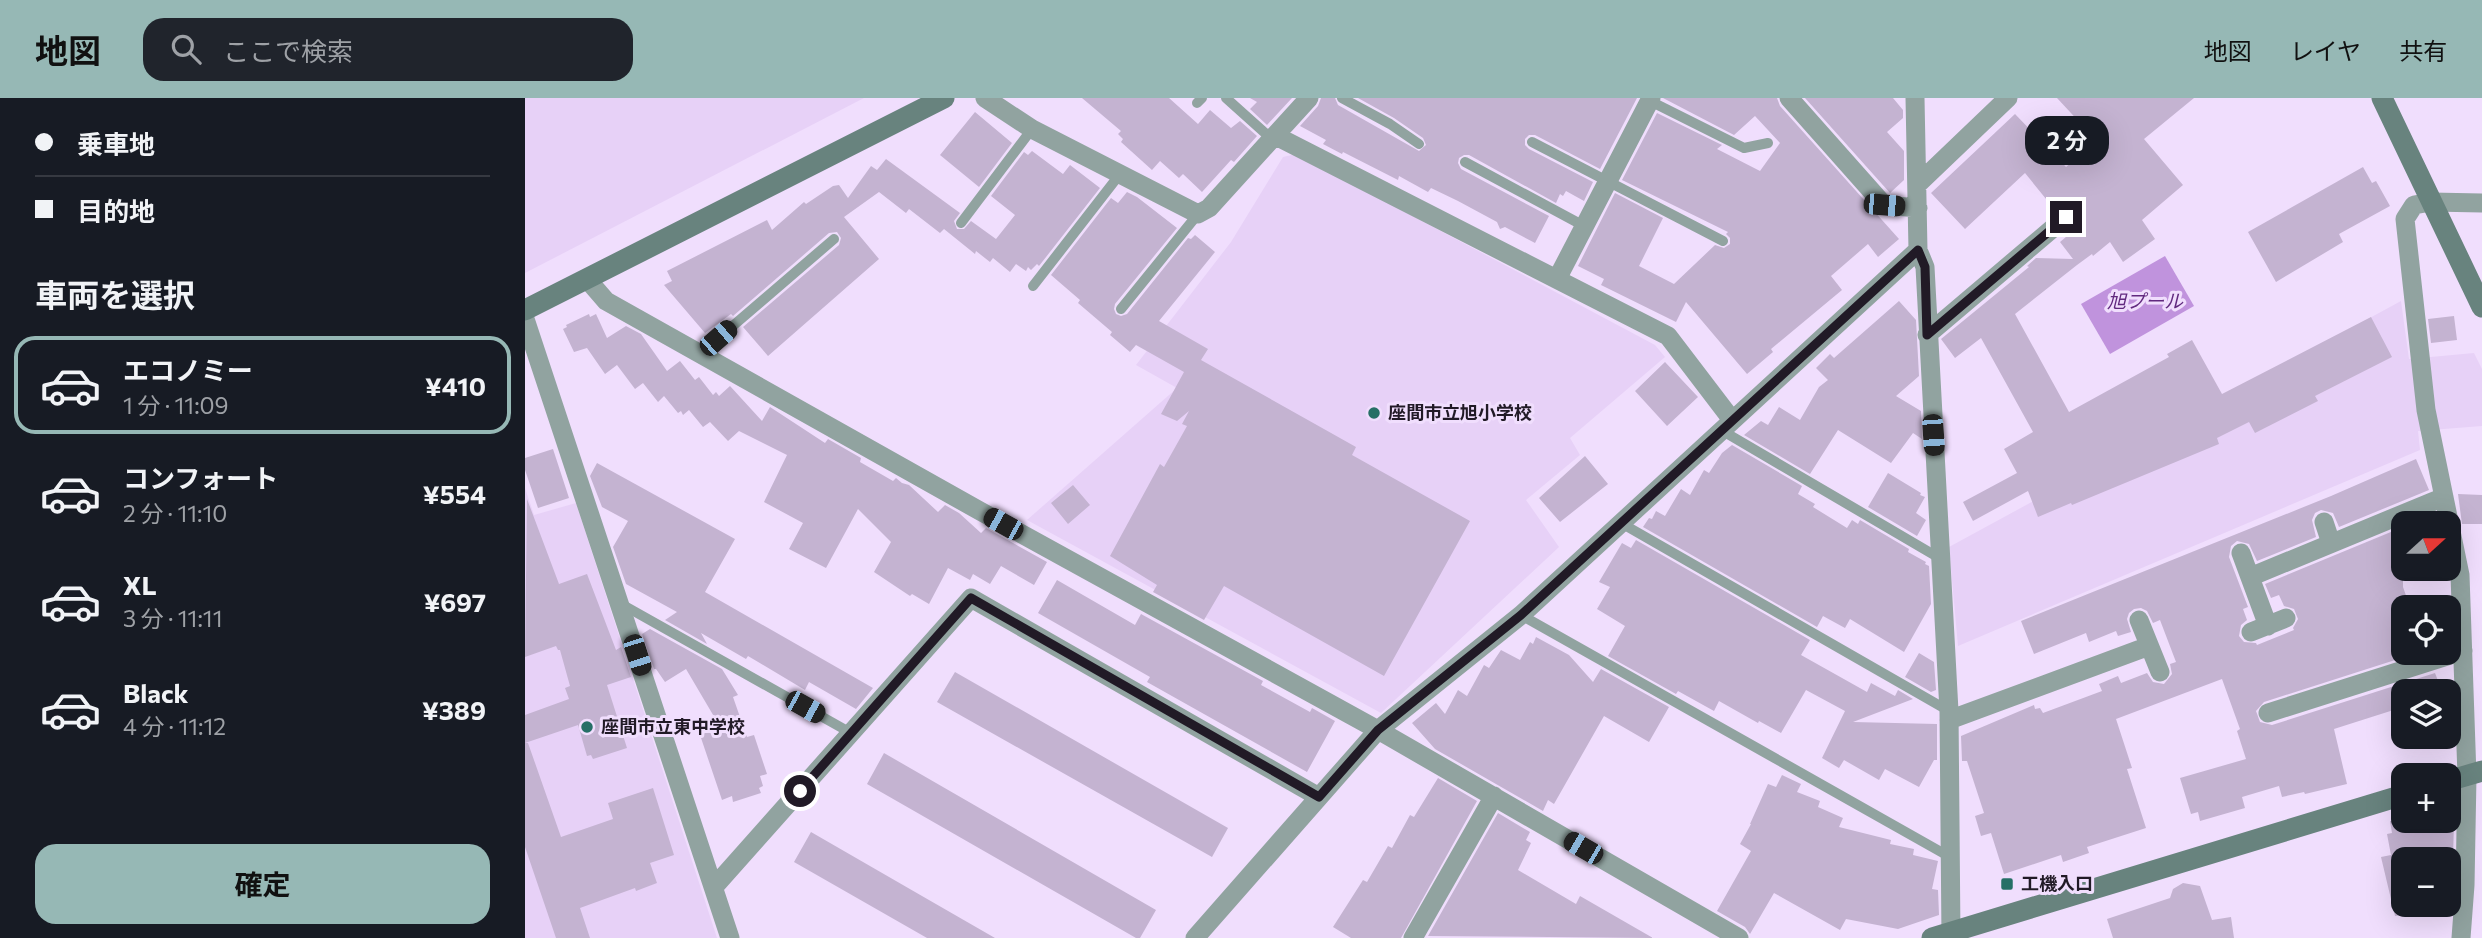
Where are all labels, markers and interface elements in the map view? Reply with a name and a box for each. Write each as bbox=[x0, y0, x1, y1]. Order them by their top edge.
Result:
search box bbox=[143, 18, 633, 81]
text: 地図 bbox=[35, 29, 101, 70]
icon: search bbox=[167, 30, 205, 68]
text: ここで検索 bbox=[223, 35, 353, 66]
text: 地図 bbox=[2204, 36, 2252, 65]
text: レイヤ bbox=[2290, 36, 2361, 65]
text: 共有 bbox=[2399, 36, 2447, 65]
callout: 2 分 bbox=[2024, 116, 2108, 164]
text: 2 分 bbox=[2047, 126, 2087, 154]
text: 乗車地 bbox=[77, 128, 155, 159]
car bbox=[1863, 193, 1906, 217]
text: 目的地 bbox=[77, 195, 155, 226]
route end bbox=[2050, 201, 2082, 233]
text: 車両を選択 bbox=[35, 274, 195, 314]
water label: 旭プール bbox=[2107, 289, 2184, 312]
car bbox=[696, 316, 741, 360]
icon: car bbox=[39, 354, 102, 417]
text: エコノミー bbox=[123, 354, 253, 385]
text: ¥410 bbox=[425, 370, 486, 401]
text: 1 分 · 11:09 bbox=[123, 391, 229, 419]
place label: 座間市立旭小学校 bbox=[1388, 401, 1532, 423]
marker: 座間市立旭小学校 bbox=[1366, 405, 1382, 421]
car bbox=[1922, 413, 1945, 457]
icon: car bbox=[39, 462, 102, 525]
text: コンフォート bbox=[123, 462, 278, 493]
text: ¥554 bbox=[423, 478, 486, 509]
text: 2 分 · 11:10 bbox=[123, 499, 227, 527]
car bbox=[980, 505, 1027, 543]
north arrow bbox=[2391, 511, 2461, 581]
map controls bbox=[2391, 511, 2461, 917]
text: XL bbox=[123, 569, 157, 600]
icon: car bbox=[39, 570, 102, 633]
text: ¥697 bbox=[424, 586, 486, 617]
button: locate bbox=[2391, 595, 2461, 665]
text: 3 分 · 11:11 bbox=[123, 604, 223, 632]
car bbox=[621, 632, 654, 678]
text: Black bbox=[123, 677, 189, 708]
icon: car bbox=[39, 678, 102, 741]
button: layers bbox=[2391, 679, 2461, 749]
car bbox=[782, 688, 829, 726]
text: ¥389 bbox=[422, 694, 486, 725]
text: 4 分 · 11:12 bbox=[123, 712, 226, 740]
place label: 座間市立東中学校 bbox=[601, 715, 745, 737]
marker: 座間市立東中学校 bbox=[579, 719, 595, 735]
button: + bbox=[2391, 763, 2461, 833]
route start bbox=[784, 775, 816, 807]
car bbox=[1560, 828, 1607, 868]
button: 確定 bbox=[35, 844, 490, 924]
button: − bbox=[2391, 847, 2461, 917]
place label: 工機入口 bbox=[2021, 872, 2093, 894]
marker: 工機入口 bbox=[1999, 876, 2015, 892]

